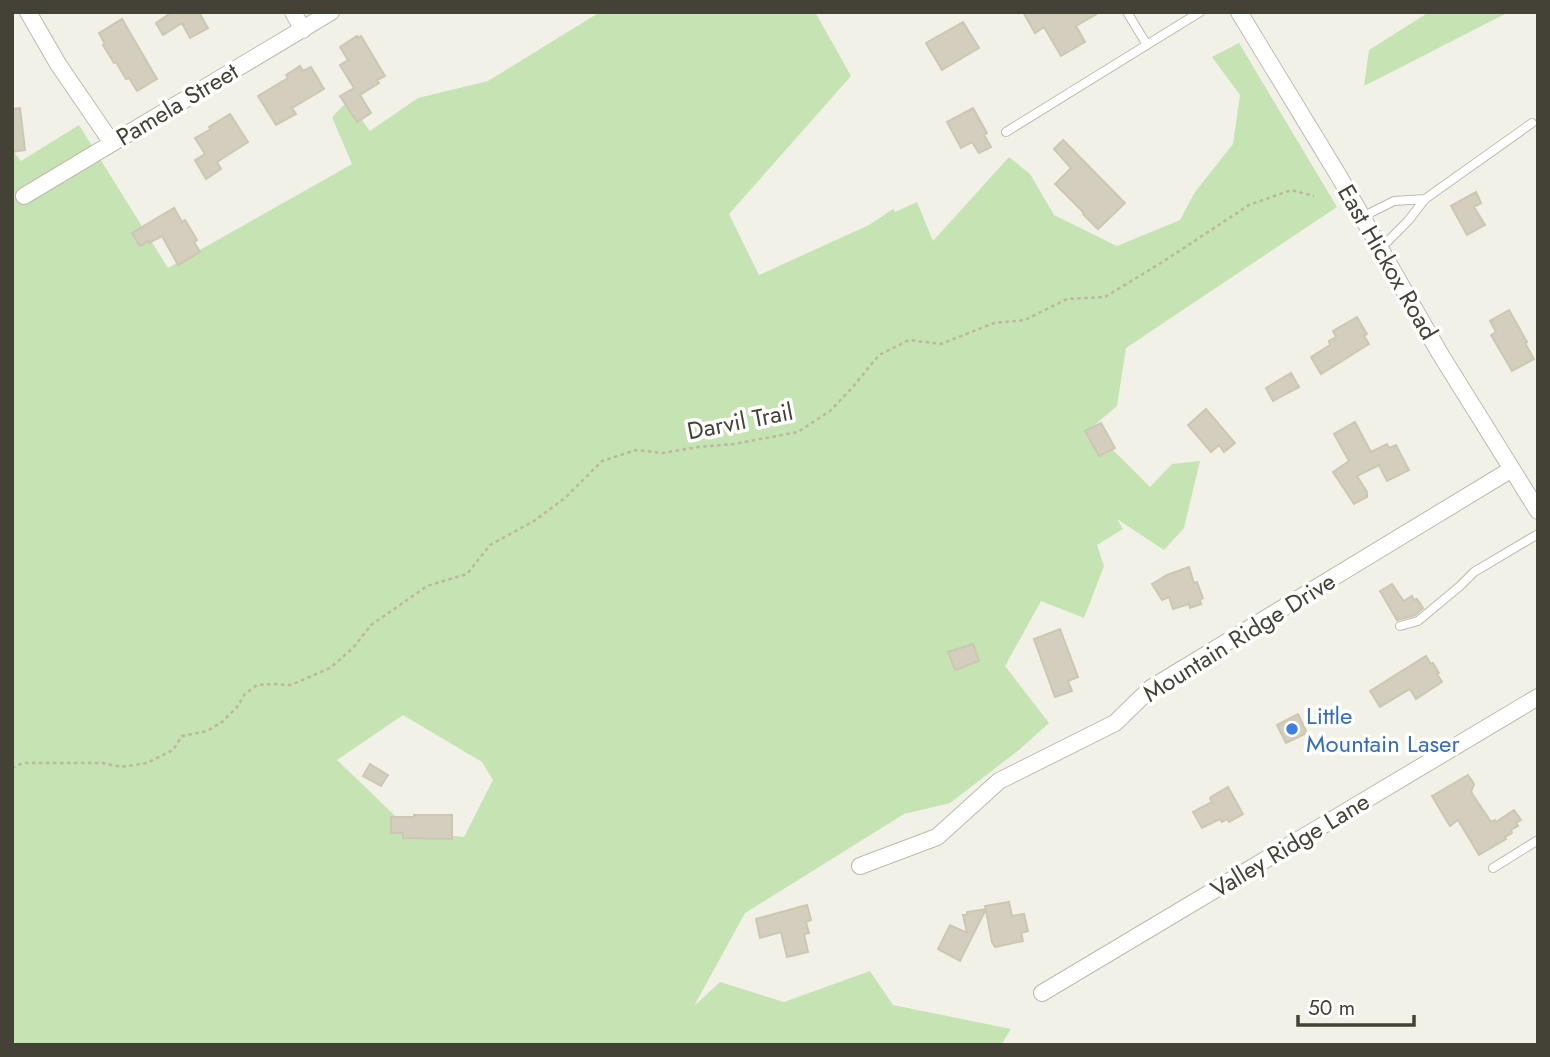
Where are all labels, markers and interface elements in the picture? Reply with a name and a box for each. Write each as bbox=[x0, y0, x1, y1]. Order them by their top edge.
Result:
street label: Pamela Street bbox=[109, 54, 245, 154]
street label: East Hickox Road bbox=[1329, 178, 1447, 346]
street label: Darvil Trail bbox=[684, 394, 796, 448]
street label: Mountain Ridge Drive bbox=[1136, 564, 1342, 710]
place label: Little Mountain Laser bbox=[1306, 698, 1460, 761]
marker: Little Mountain Laser bbox=[1284, 721, 1300, 737]
street label: Valley Ridge Lane bbox=[1204, 784, 1376, 906]
scale bar bbox=[1298, 984, 1414, 1028]
text: 50 m bbox=[1308, 993, 1355, 1023]

